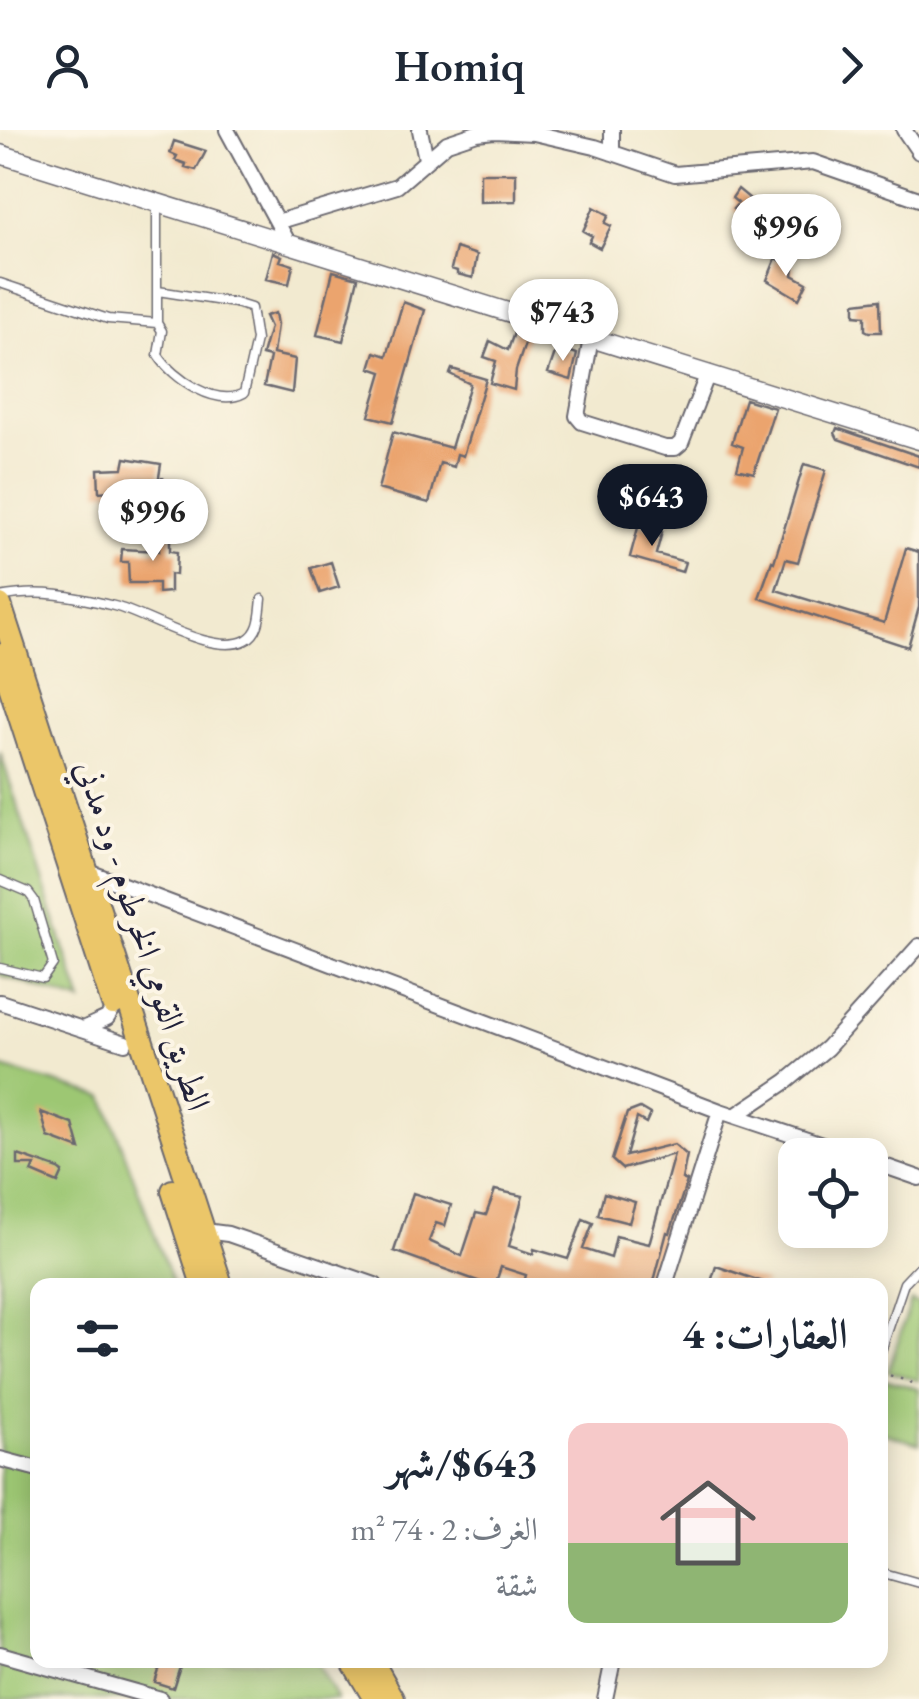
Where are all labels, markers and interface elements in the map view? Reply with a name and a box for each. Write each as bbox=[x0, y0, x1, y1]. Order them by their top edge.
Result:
text: Homiq bbox=[394, 36, 525, 94]
icon: person bbox=[40, 38, 95, 93]
icon: forward bbox=[824, 38, 879, 93]
pin: $996 bbox=[727, 194, 845, 279]
text: $996 bbox=[753, 205, 819, 247]
pin: $743 bbox=[504, 279, 622, 364]
text: $743 bbox=[530, 290, 596, 332]
pin: $643 bbox=[593, 464, 711, 549]
text: $643 bbox=[619, 475, 685, 517]
pin: $996 bbox=[94, 479, 212, 564]
text: $996 bbox=[120, 490, 186, 532]
street label: الطريق القومي الخرطوم - ود مدني bbox=[58, 754, 222, 1119]
map controls bbox=[778, 1138, 888, 1248]
button: locate bbox=[778, 1138, 888, 1248]
text: العقارات: 4 bbox=[682, 1306, 848, 1361]
icon: filters bbox=[70, 1311, 125, 1366]
text: $643/شهر bbox=[387, 1435, 538, 1490]
icon: home bbox=[648, 1463, 768, 1583]
text: الغرف: 2 · 74 m² bbox=[351, 1508, 538, 1550]
text: شقة bbox=[496, 1564, 538, 1606]

